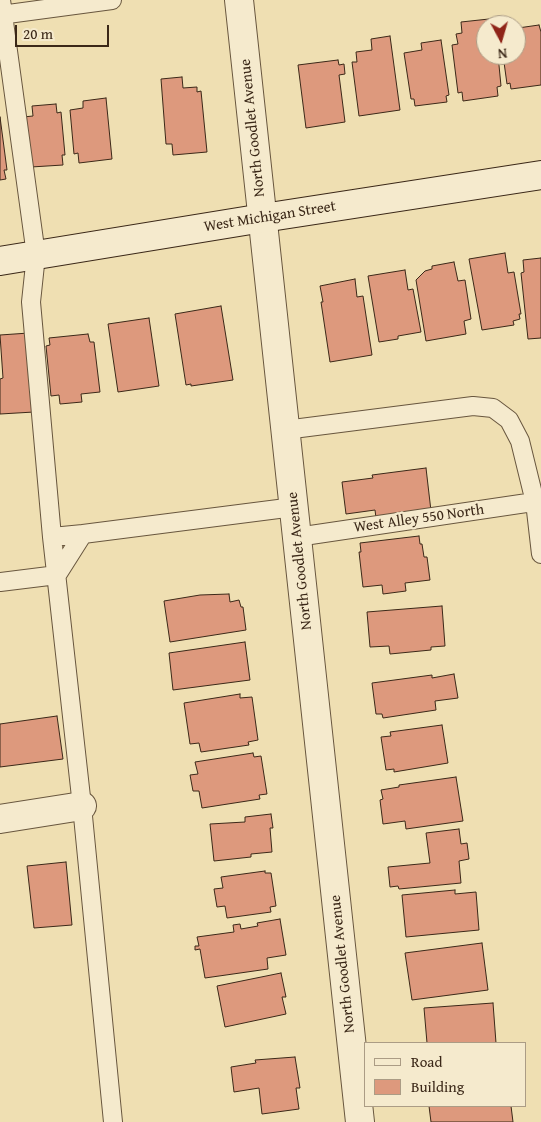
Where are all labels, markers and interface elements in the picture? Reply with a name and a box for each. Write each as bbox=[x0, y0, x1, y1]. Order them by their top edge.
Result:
scale bar bbox=[18, 15, 111, 47]
north arrow bbox=[476, 15, 526, 65]
text: 20 m bbox=[23, 23, 53, 44]
text: N bbox=[497, 43, 508, 64]
street label: North Goodlet Avenue bbox=[237, 58, 269, 198]
street label: West Michigan Street bbox=[203, 198, 337, 236]
street label: North Goodlet Avenue bbox=[284, 491, 316, 631]
street label: West Alley 550 North bbox=[353, 501, 485, 537]
street label: North Goodlet Avenue bbox=[327, 894, 359, 1034]
legend bbox=[364, 1042, 526, 1107]
text: Road bbox=[411, 1051, 442, 1072]
text: Building bbox=[411, 1076, 464, 1097]

